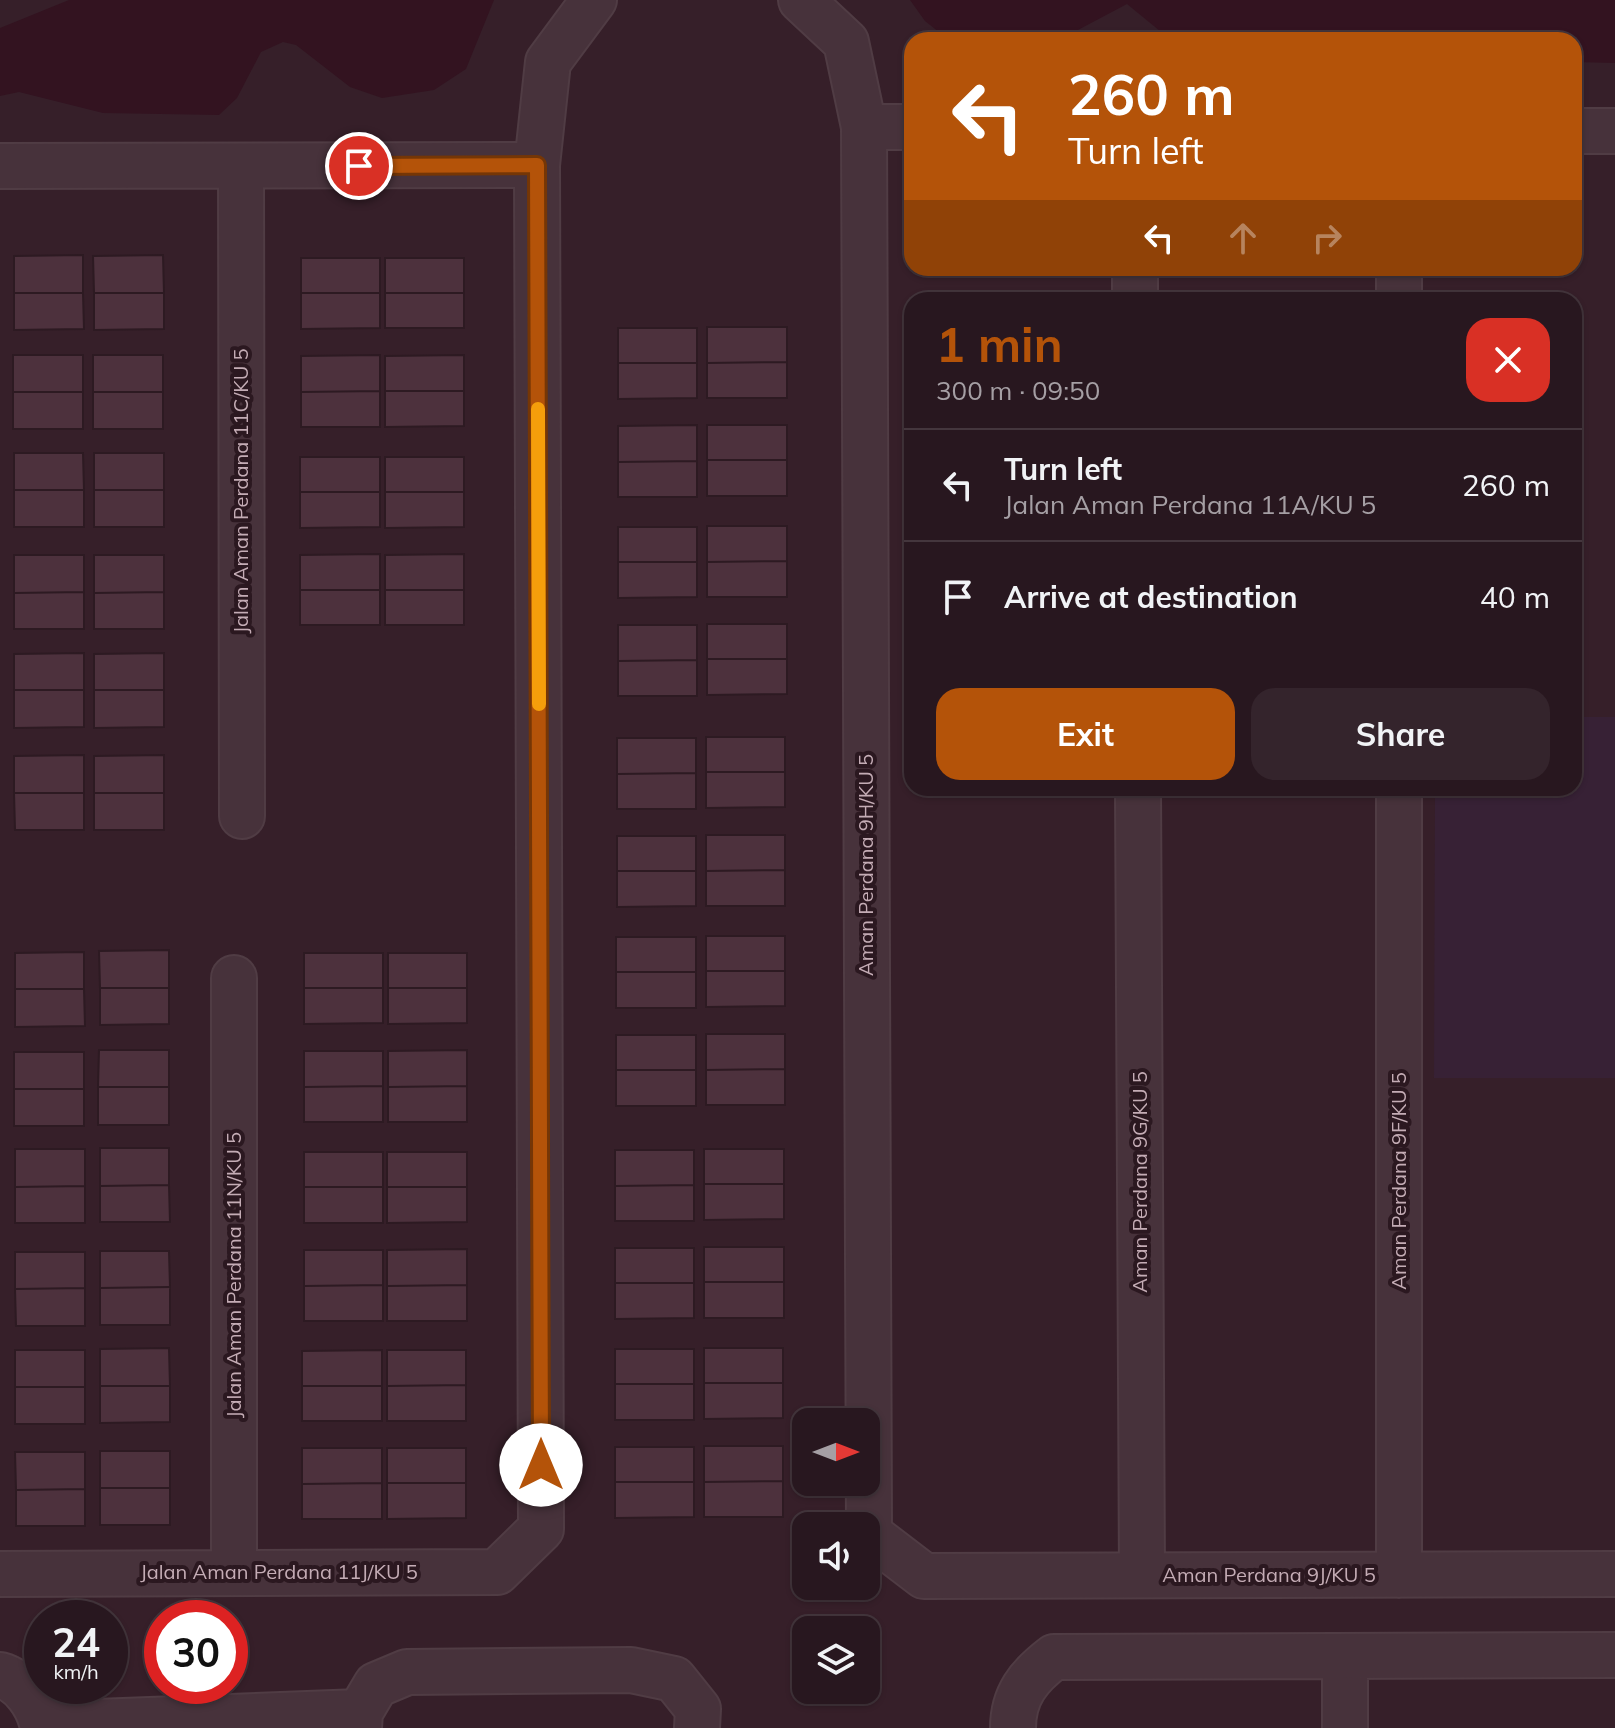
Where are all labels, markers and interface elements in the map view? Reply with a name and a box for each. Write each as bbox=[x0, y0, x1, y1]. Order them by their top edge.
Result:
text: 260 m bbox=[1068, 59, 1235, 129]
icon: left bbox=[936, 64, 1040, 168]
text: Turn left bbox=[1068, 128, 1204, 173]
pin bbox=[325, 132, 393, 200]
icon: arrive bbox=[337, 144, 381, 188]
icon: left bbox=[1137, 216, 1181, 260]
icon: ahead bbox=[1221, 216, 1265, 260]
icon: right bbox=[1305, 216, 1349, 260]
text: 1 min bbox=[936, 314, 1063, 374]
button: close bbox=[1466, 318, 1550, 402]
street label: Jalan Aman Perdana 11C/KU 5 bbox=[228, 348, 253, 634]
text: 300 m · 09:50 bbox=[936, 374, 1100, 407]
text: Turn left bbox=[1004, 450, 1122, 488]
icon: left bbox=[936, 463, 980, 507]
text: 260 m bbox=[1462, 466, 1550, 504]
text: Jalan Aman Perdana 11A/KU 5 bbox=[1004, 488, 1376, 521]
icon: arrive bbox=[936, 575, 980, 619]
text: Arrive at destination bbox=[1004, 578, 1298, 616]
text: 40 m bbox=[1480, 578, 1550, 616]
button: Exit bbox=[936, 688, 1235, 780]
button: Share bbox=[1251, 688, 1550, 780]
street label: Aman Perdana 9H/KU 5 bbox=[853, 754, 878, 976]
street label: Aman Perdana 9G/KU 5 bbox=[1127, 1071, 1152, 1293]
street label: Aman Perdana 9F/KU 5 bbox=[1386, 1072, 1411, 1290]
street label: Jalan Aman Perdana 11N/KU 5 bbox=[221, 1132, 246, 1418]
north arrow bbox=[792, 1408, 880, 1496]
map controls bbox=[792, 1408, 880, 1704]
position arrow bbox=[499, 1423, 583, 1507]
button: sound bbox=[792, 1512, 880, 1600]
street label: Jalan Aman Perdana 11J/KU 5 bbox=[140, 1559, 418, 1584]
street label: Aman Perdana 9J/KU 5 bbox=[1162, 1562, 1376, 1587]
speed limit sign: 30 bbox=[144, 1600, 248, 1704]
button: layers bbox=[792, 1616, 880, 1704]
text: 24 bbox=[52, 1617, 100, 1667]
text: km/h bbox=[53, 1659, 99, 1684]

